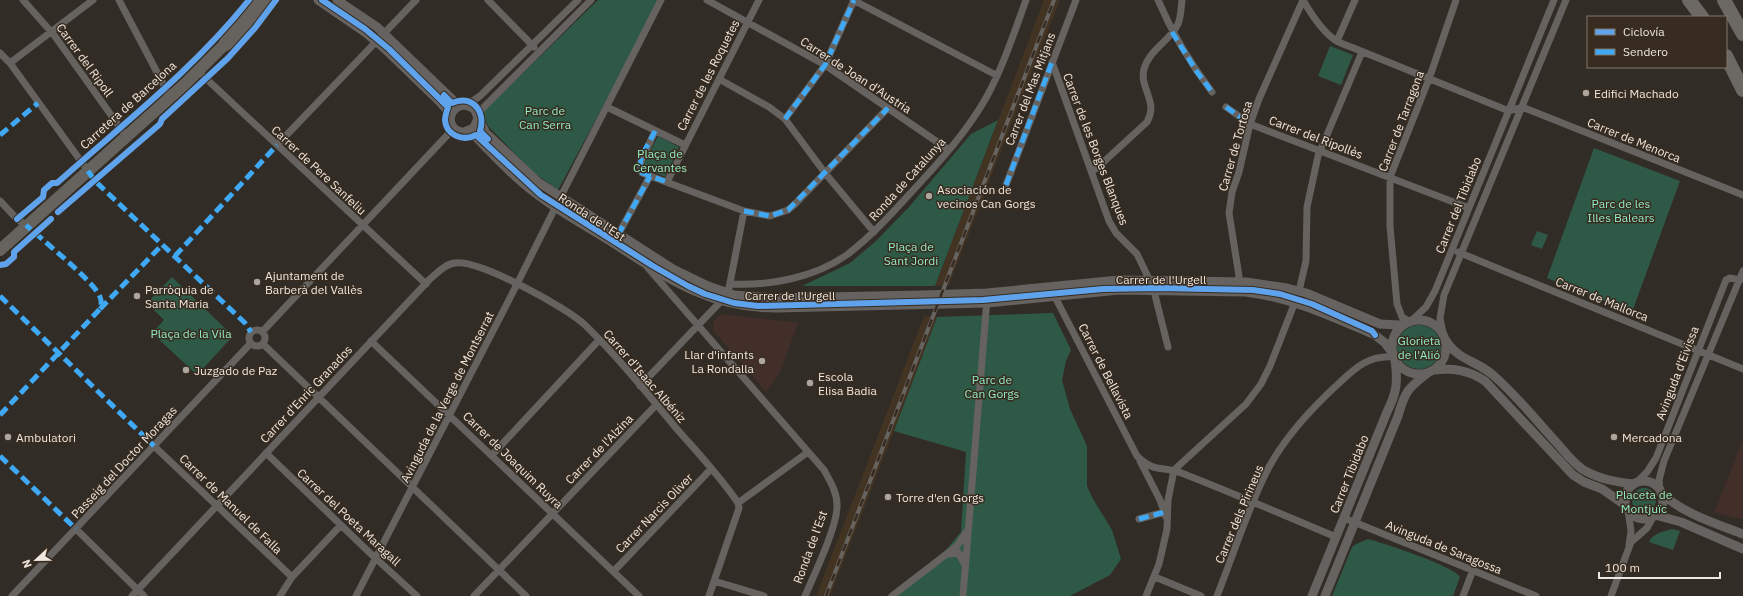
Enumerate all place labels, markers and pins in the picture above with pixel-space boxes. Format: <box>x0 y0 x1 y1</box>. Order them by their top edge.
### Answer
place label: Edifici Machado <box>1594 86 1679 101</box>
marker: Edifici Machado <box>1581 88 1591 98</box>
place label: Asociación de vecinos Can Gorgs <box>937 182 1036 211</box>
marker: Asociación de vecinos Can Gorgs <box>924 191 934 201</box>
place label: Ajuntament de Barberà del Vallès <box>265 268 363 297</box>
marker: Ajuntament de Barberà del Vallès <box>252 277 262 287</box>
place label: Parròquia de Santa Maria <box>145 282 214 311</box>
marker: Parròquia de Santa Maria <box>132 291 142 301</box>
place label: Llar d'infants La Rondalla <box>684 347 755 376</box>
marker: Llar d'infants La Rondalla <box>757 356 767 366</box>
place label: Juzgado de Paz <box>194 363 278 378</box>
marker: Juzgado de Paz <box>181 365 191 375</box>
place label: Escola Elisa Badia <box>818 369 878 398</box>
marker: Escola Elisa Badia <box>805 378 815 388</box>
place label: Ambulatori <box>16 430 76 445</box>
place label: Mercadona <box>1622 430 1683 445</box>
marker: Ambulatori <box>3 432 13 442</box>
marker: Mercadona <box>1609 432 1619 442</box>
place label: Torre d'en Gorgs <box>896 490 984 505</box>
marker: Torre d'en Gorgs <box>883 492 893 502</box>

